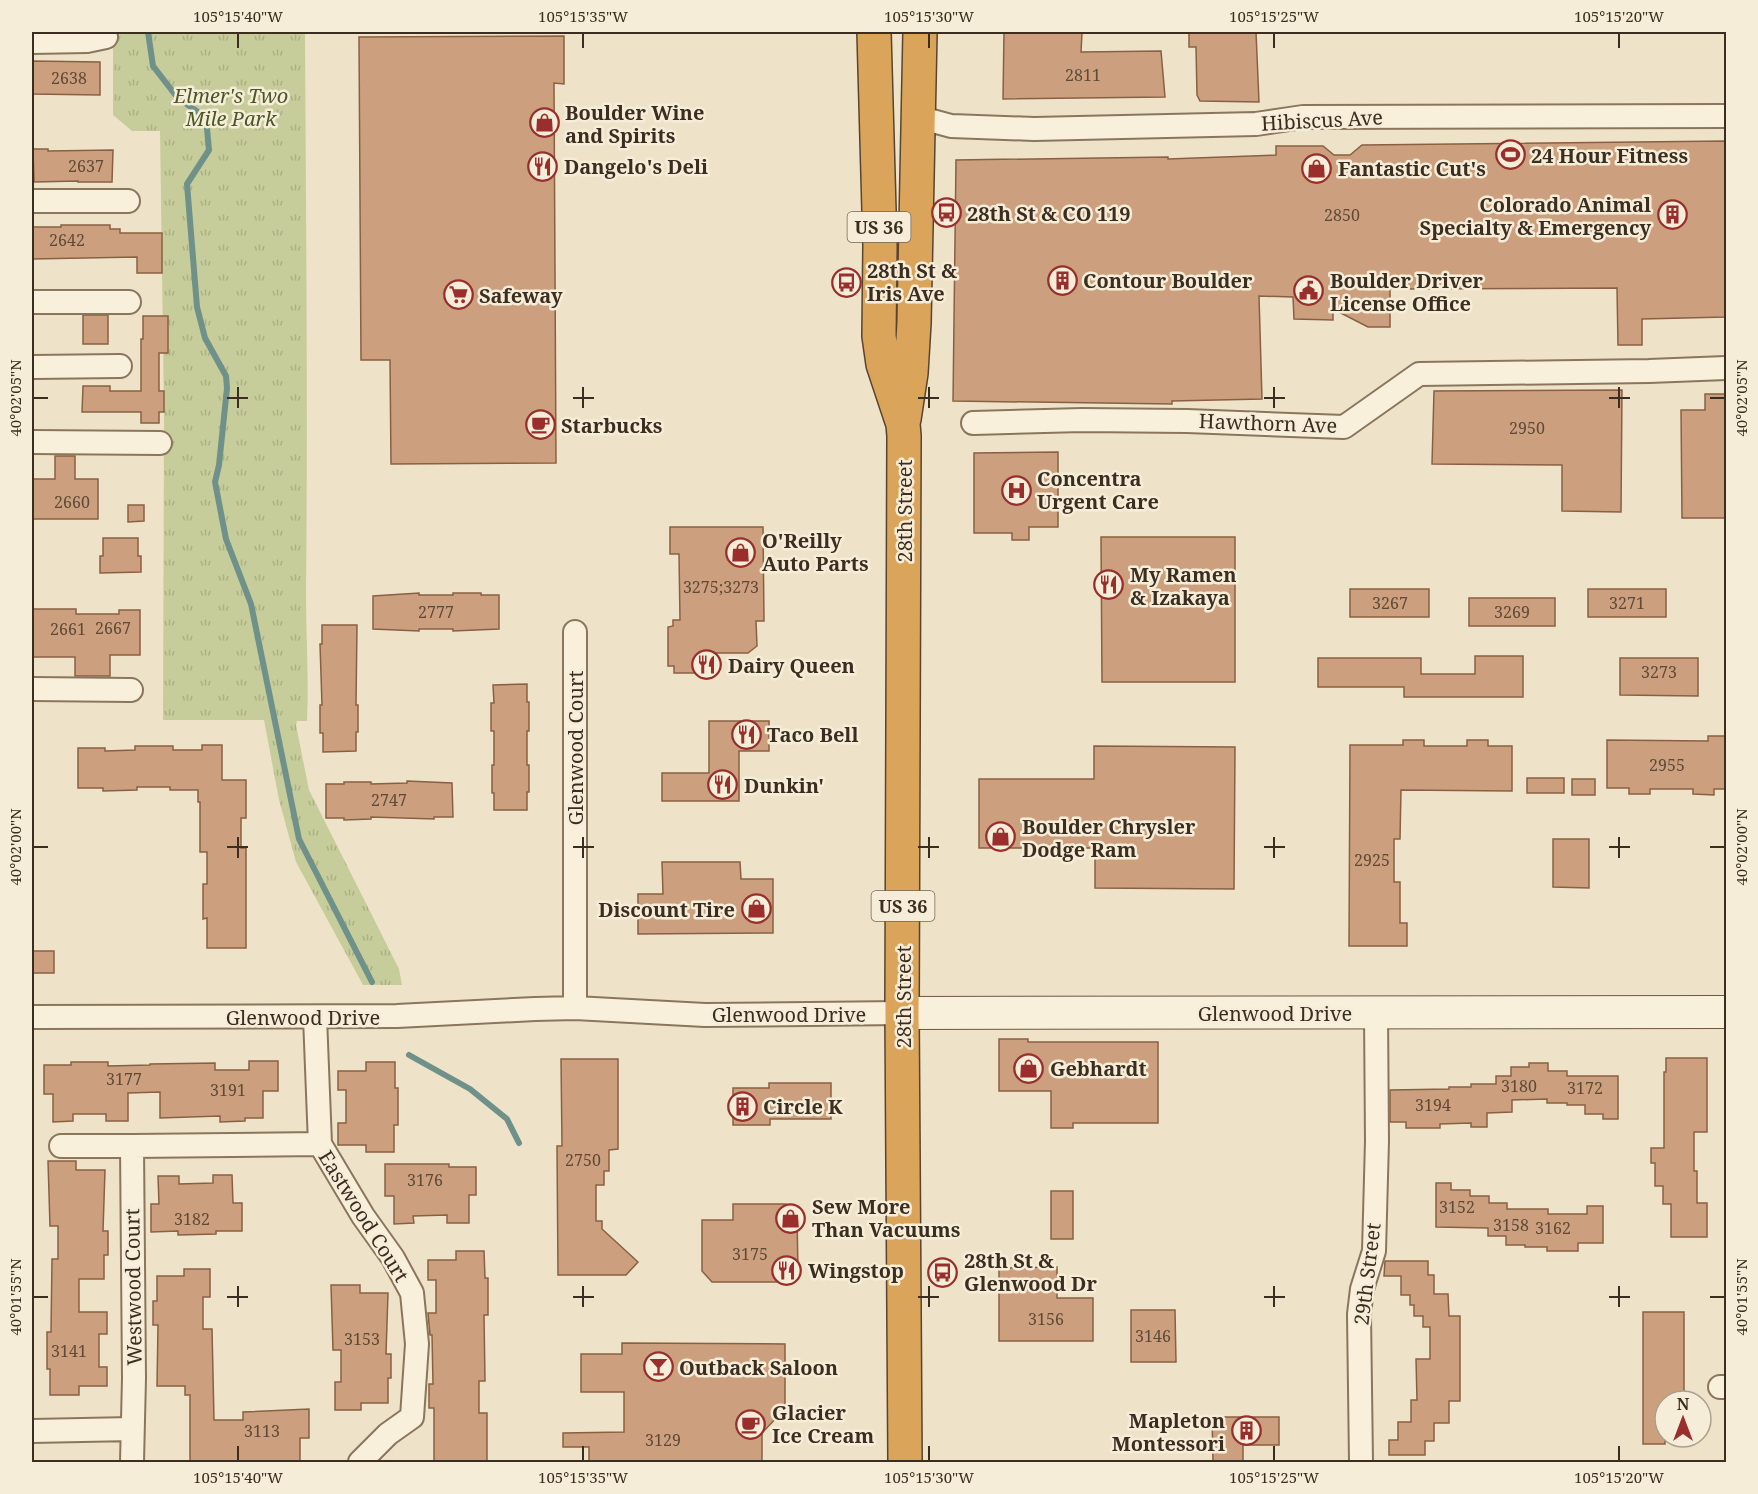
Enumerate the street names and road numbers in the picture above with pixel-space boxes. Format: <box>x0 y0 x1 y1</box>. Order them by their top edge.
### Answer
street label: Hibiscus Ave <box>1260 103 1384 137</box>
road number: US 36 <box>848 212 910 242</box>
street label: Hawthorn Ave <box>1198 407 1338 439</box>
street label: 28th Street <box>891 459 918 563</box>
street label: Glenwood Court <box>562 671 589 825</box>
road number: US 36 <box>872 891 934 921</box>
street label: 28th Street <box>890 945 917 1049</box>
street label: Glenwood Drive <box>1198 1000 1352 1027</box>
street label: Glenwood Drive <box>712 1001 866 1028</box>
street label: Glenwood Drive <box>226 1004 380 1031</box>
street label: Eastwood Court <box>313 1145 415 1287</box>
street label: Westwood Court <box>118 1208 148 1366</box>
street label: 29th Street <box>1347 1221 1387 1327</box>

